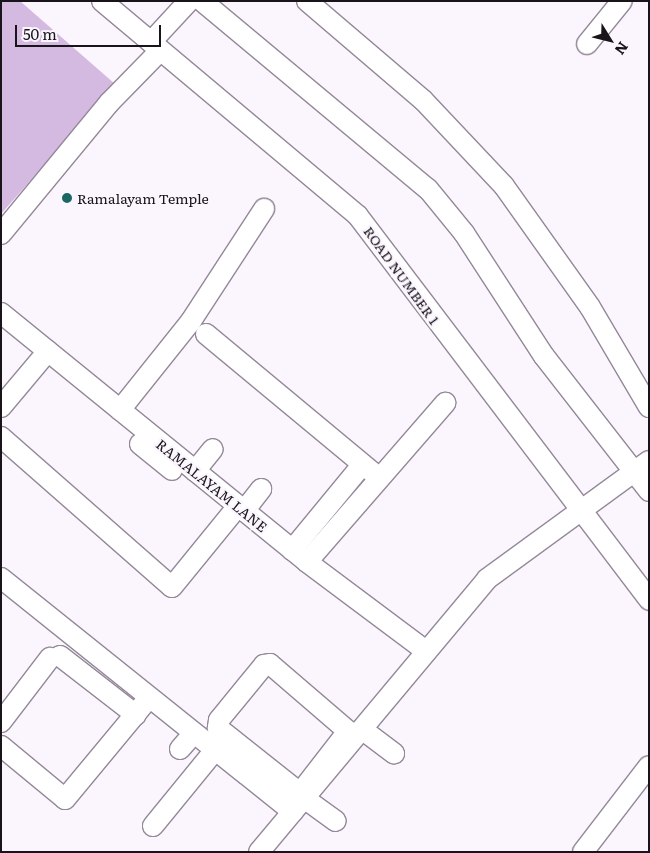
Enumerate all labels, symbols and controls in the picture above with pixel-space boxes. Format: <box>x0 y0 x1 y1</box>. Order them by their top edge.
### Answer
scale bar <box>18 15 164 47</box>
north arrow <box>585 15 635 65</box>
text: 50 m <box>23 22 57 45</box>
text: N <box>611 38 634 59</box>
place label: Ramalayam Temple <box>77 190 209 206</box>
marker: Ramalayam Temple <box>61 192 73 204</box>
street label: ROAD NUMBER 1 <box>361 223 443 327</box>
street label: RAMALAYAM LANE <box>153 435 271 535</box>

